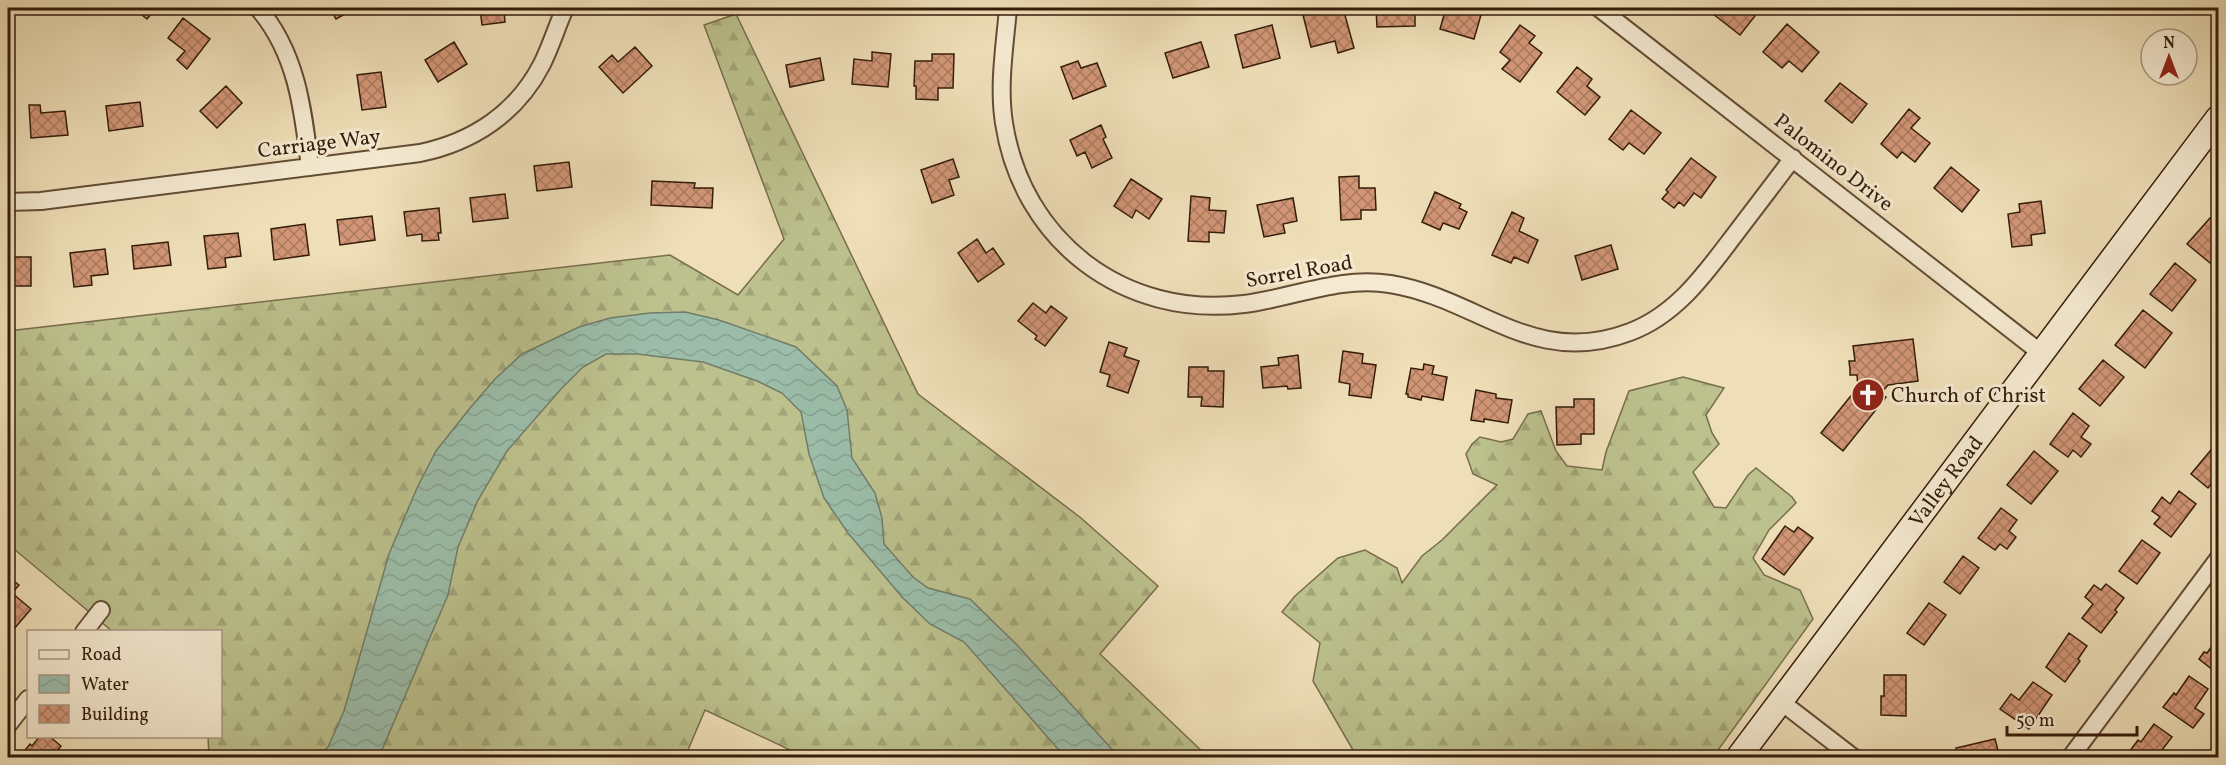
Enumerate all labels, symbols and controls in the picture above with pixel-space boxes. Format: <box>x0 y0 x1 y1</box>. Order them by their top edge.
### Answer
north arrow <box>2139 27 2199 87</box>
text: N <box>2163 33 2175 55</box>
street label: Palomino Drive <box>1767 107 1899 219</box>
street label: Carriage Way <box>256 122 383 166</box>
street label: Sorrel Road <box>1243 249 1355 296</box>
church icon: Church of Christ <box>1850 377 1886 413</box>
place label: Church of Christ <box>1891 382 2046 411</box>
street label: Valley Road <box>1903 430 1991 534</box>
legend <box>27 630 222 738</box>
text: Road <box>81 643 122 668</box>
text: Water <box>81 673 129 698</box>
scale bar <box>2007 699 2138 737</box>
text: Building <box>81 703 149 728</box>
text: 50 m <box>2016 709 2055 734</box>

